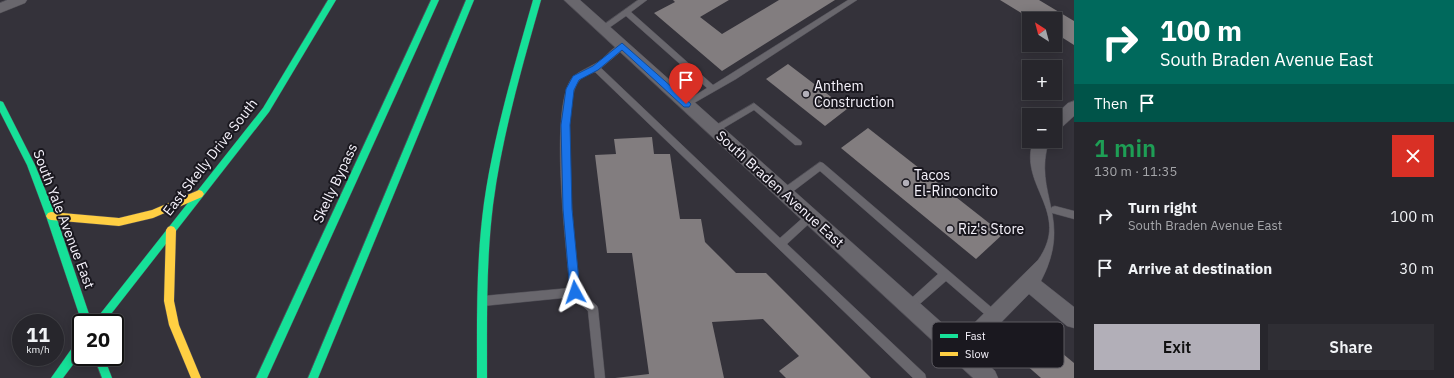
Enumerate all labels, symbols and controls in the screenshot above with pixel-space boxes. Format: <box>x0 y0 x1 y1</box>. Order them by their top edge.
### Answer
north arrow <box>1022 12 1062 52</box>
map controls <box>1022 12 1062 148</box>
text: 100 m <box>1160 12 1242 49</box>
icon: right <box>1094 16 1146 68</box>
text: South Braden Avenue East <box>1160 48 1374 71</box>
button: + <box>1022 60 1062 100</box>
pin <box>669 63 703 104</box>
icon: arrive <box>675 69 697 91</box>
place label: Anthem Construction <box>814 77 894 111</box>
marker: Anthem Construction <box>801 89 811 99</box>
icon: arrive <box>1136 92 1158 114</box>
text: Then <box>1094 94 1128 113</box>
street label: East Skelly Drive South <box>159 95 261 219</box>
button: − <box>1022 108 1062 148</box>
street label: South Braden Avenue East <box>712 127 848 251</box>
text: 1 min <box>1094 132 1156 164</box>
button: close <box>1392 135 1434 177</box>
street label: Skelly Bypass <box>309 140 361 226</box>
street label: South Yale Avenue East <box>29 147 99 291</box>
text: 130 m · 11:35 <box>1094 163 1177 180</box>
place label: Tacos El-Rinconcito <box>914 166 998 200</box>
marker: Tacos El-Rinconcito <box>901 178 911 188</box>
text: Turn right <box>1128 198 1197 217</box>
icon: right <box>1094 205 1116 227</box>
text: 100 m <box>1390 207 1434 226</box>
text: South Braden Avenue East <box>1128 217 1282 234</box>
place label: Riz's Store <box>958 220 1025 238</box>
marker: Riz's Store <box>945 224 955 234</box>
icon: arrive <box>1094 257 1116 279</box>
text: Arrive at destination <box>1128 259 1272 278</box>
text: 30 m <box>1399 259 1434 278</box>
position arrow <box>554 271 596 313</box>
speed limit sign: 20 <box>72 314 124 366</box>
text: 11 <box>26 321 50 348</box>
legend <box>932 322 1064 368</box>
button: Exit <box>1094 324 1260 370</box>
button: Share <box>1268 324 1434 370</box>
text: Fast <box>965 329 986 343</box>
text: km/h <box>26 343 50 356</box>
text: Slow <box>965 347 989 361</box>

